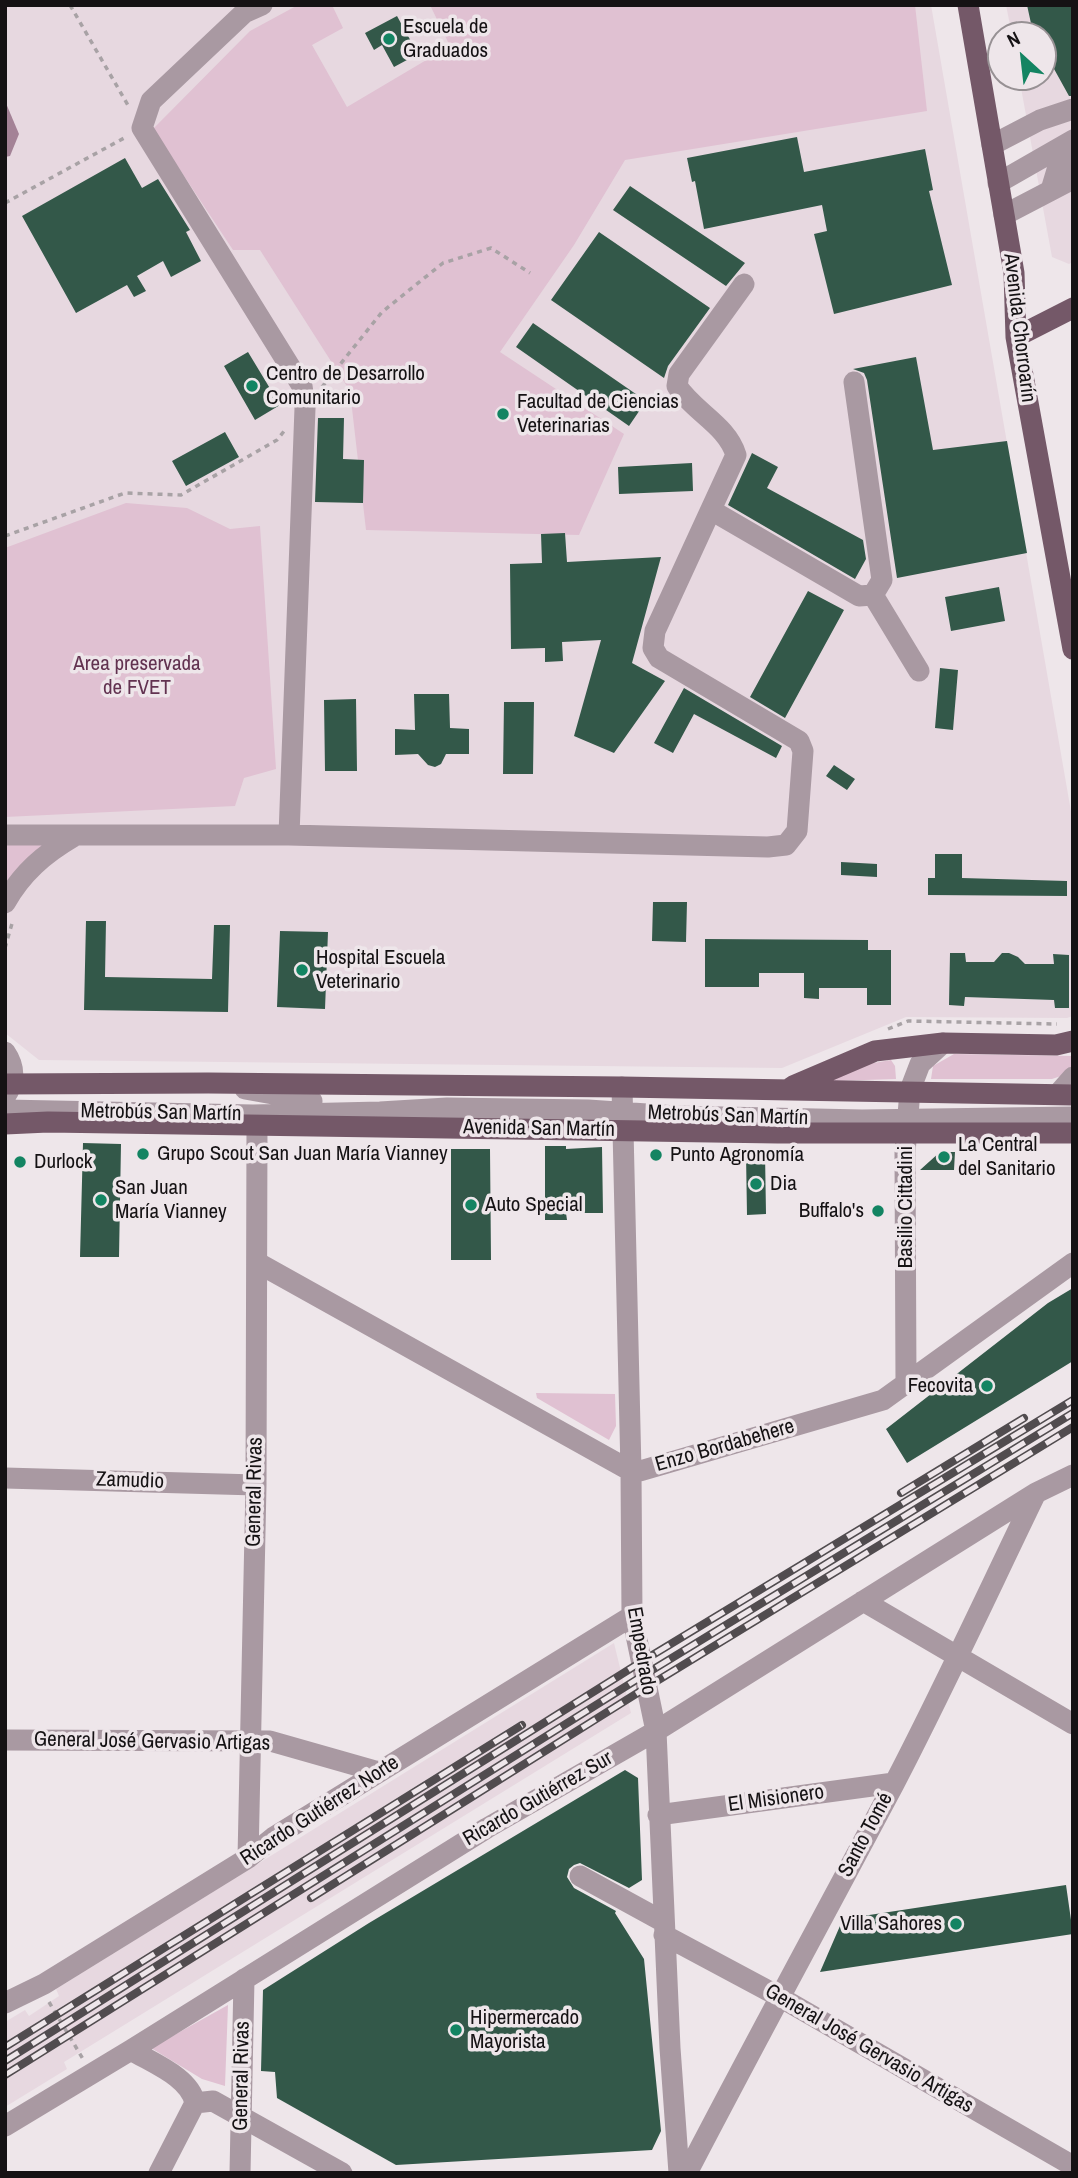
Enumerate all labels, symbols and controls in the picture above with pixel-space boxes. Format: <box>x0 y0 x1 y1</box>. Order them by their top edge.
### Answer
place label: Escuela de Graduados <box>403 14 488 64</box>
north arrow <box>987 21 1057 91</box>
text: N <box>1002 25 1024 53</box>
marker: Escuela de Graduados <box>381 31 397 47</box>
street label: Avenida Chorroarín <box>997 252 1041 404</box>
place label: Centro de Desarrollo Comunitario <box>266 361 425 411</box>
marker: Centro de Desarrollo Comunitario <box>244 378 260 394</box>
place label: Facultad de Ciencias Veterinarias <box>517 389 679 439</box>
marker: Facultad de Ciencias Veterinarias <box>495 406 511 422</box>
park label: Area preservada de FVET <box>73 651 201 701</box>
place label: Hospital Escuela Veterinario <box>316 945 445 995</box>
marker: Hospital Escuela Veterinario <box>294 962 310 978</box>
street label: Metrobús San Martín <box>80 1099 242 1127</box>
street label: Metrobús San Martín <box>647 1101 809 1131</box>
street label: Avenida San Martín <box>463 1115 615 1143</box>
place label: La Central del Sanitario <box>958 1132 1056 1182</box>
place label: Grupo Scout San Juan María Vianney <box>157 1141 448 1167</box>
place label: Punto Agronomía <box>670 1142 804 1168</box>
marker: Grupo Scout San Juan María Vianney <box>135 1146 151 1162</box>
street label: Basilio Cittadini <box>893 1146 919 1268</box>
marker: Punto Agronomía <box>648 1147 664 1163</box>
place label: Durlock <box>34 1149 92 1175</box>
marker: La Central del Sanitario <box>936 1149 952 1165</box>
marker: Durlock <box>12 1154 28 1170</box>
place label: Dia <box>770 1171 797 1197</box>
place label: San Juan María Vianney <box>115 1175 227 1225</box>
marker: Dia <box>748 1176 764 1192</box>
marker: San Juan María Vianney <box>93 1192 109 1208</box>
place label: Auto Special <box>485 1192 583 1218</box>
marker: Auto Special <box>463 1197 479 1213</box>
place label: Buffalo's <box>799 1198 864 1224</box>
marker: Buffalo's <box>870 1203 886 1219</box>
place label: Fecovita <box>908 1373 973 1399</box>
marker: Fecovita <box>979 1378 995 1394</box>
street label: Enzo Bordabehere <box>653 1414 797 1478</box>
street label: General Rivas <box>241 1437 269 1547</box>
street label: Zamudio <box>96 1467 164 1495</box>
street label: Empedrado <box>621 1605 661 1697</box>
street label: General José Gervasio Artigas <box>34 1727 270 1757</box>
street label: Ricardo Gutiérrez Sur <box>459 1746 617 1852</box>
street label: Ricardo Gutiérrez Norte <box>236 1750 404 1872</box>
street label: El Misionero <box>726 1780 826 1818</box>
street label: Santo Tomé <box>833 1789 899 1881</box>
place label: Villa Sahores <box>840 1911 942 1937</box>
marker: Villa Sahores <box>948 1916 964 1932</box>
street label: General José Gervasio Artigas <box>760 1979 978 2119</box>
place label: Hipermercado Mayorista <box>470 2005 579 2055</box>
street label: General Rivas <box>228 2021 256 2131</box>
marker: Hipermercado Mayorista <box>448 2022 464 2038</box>

